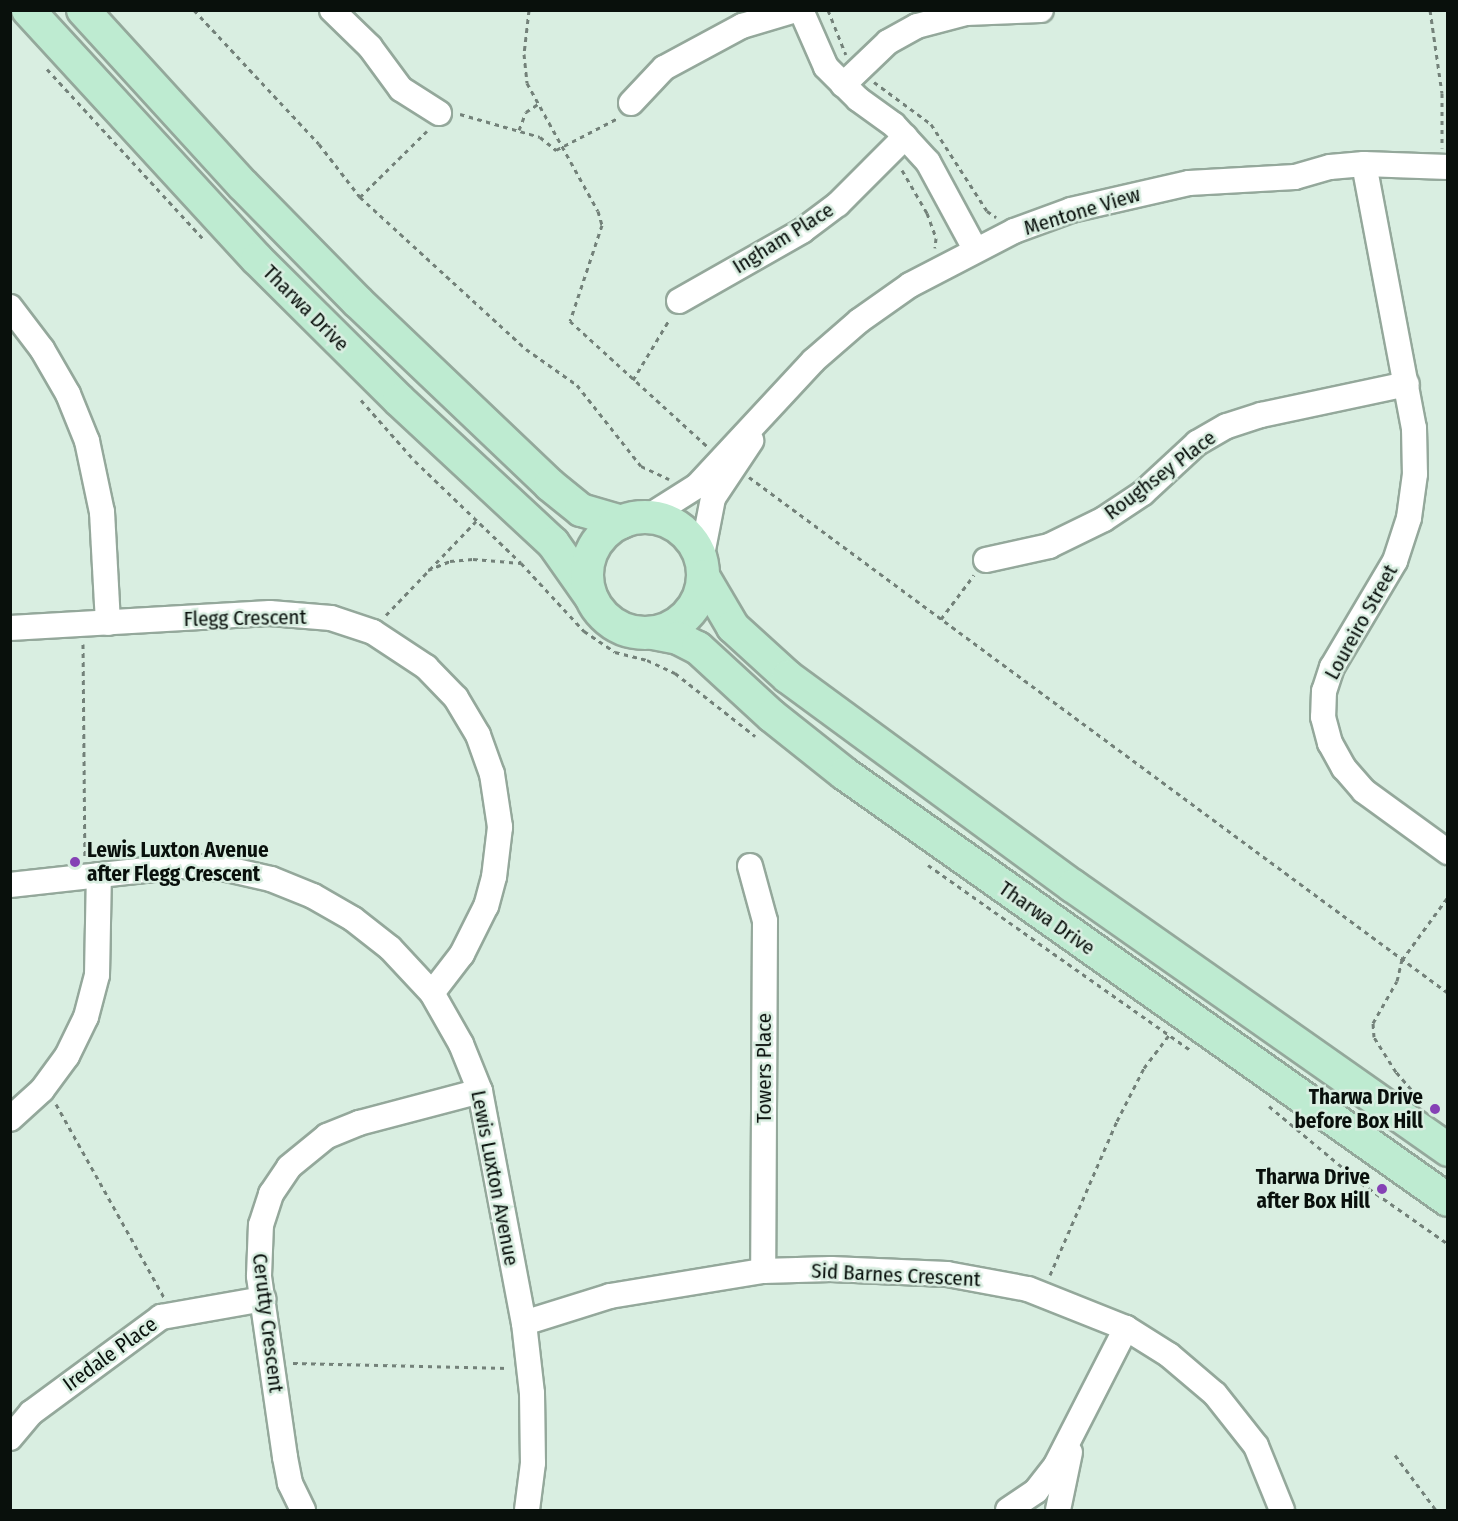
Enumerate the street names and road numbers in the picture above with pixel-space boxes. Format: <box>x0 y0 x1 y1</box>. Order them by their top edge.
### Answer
street label: Mentone View <box>1021 181 1143 241</box>
street label: Ingham Place <box>728 197 838 279</box>
street label: Tharwa Drive <box>258 260 354 356</box>
street label: Roughsey Place <box>1099 425 1221 525</box>
street label: Loureiro Street <box>1319 560 1403 684</box>
street label: Flegg Crescent <box>183 604 307 632</box>
street label: Tharwa Drive <box>994 876 1100 960</box>
street label: Towers Place <box>751 1013 777 1123</box>
street label: Lewis Luxton Avenue <box>466 1088 524 1268</box>
street label: Cerutty Crescent <box>247 1252 289 1394</box>
street label: Sid Barnes Crescent <box>811 1258 981 1292</box>
street label: Iredale Place <box>58 1311 162 1397</box>

